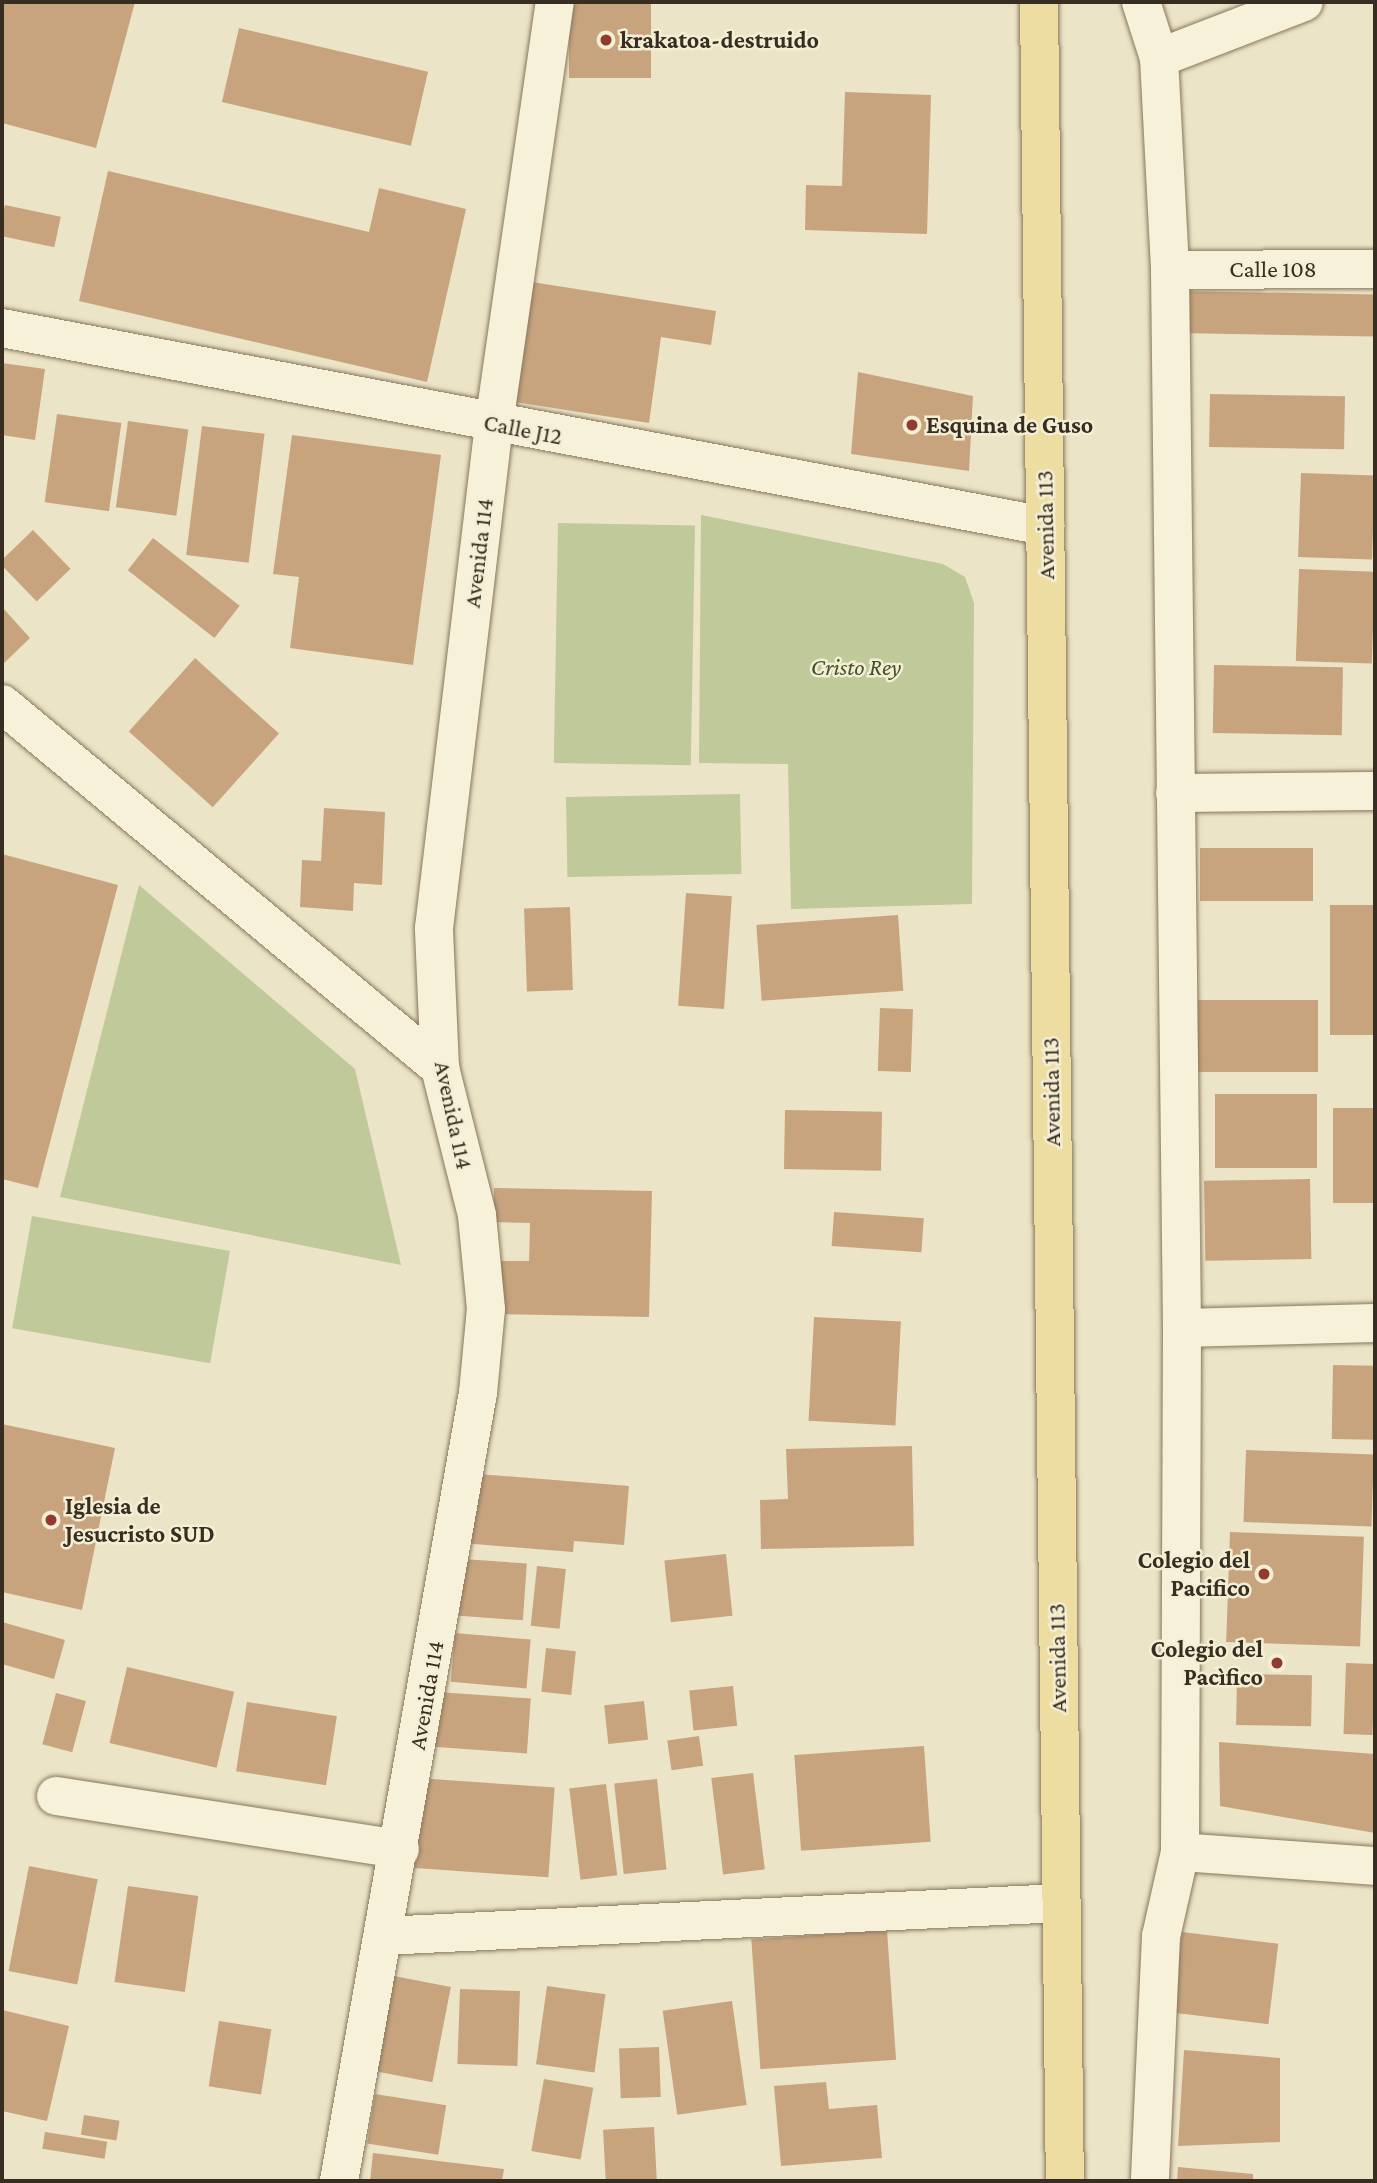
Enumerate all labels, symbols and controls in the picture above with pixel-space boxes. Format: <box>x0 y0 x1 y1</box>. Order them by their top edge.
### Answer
place label: krakatoa-destruido <box>620 26 819 54</box>
marker: krakatoa-destruido <box>598 32 614 48</box>
street label: Calle 108 <box>1229 255 1317 283</box>
street label: Calle J12 <box>481 407 565 451</box>
place label: Esquina de Guso <box>926 411 1093 439</box>
marker: Esquina de Guso <box>904 417 920 433</box>
street label: Avenida 113 <box>1030 470 1060 580</box>
street label: Avenida 114 <box>457 497 499 609</box>
park label: Cristo Rey <box>811 653 901 681</box>
street label: Avenida 113 <box>1036 1037 1066 1147</box>
street label: Avenida 114 <box>428 1058 480 1172</box>
place label: Iglesia de Jesucristo SUD <box>65 1492 215 1548</box>
marker: Iglesia de Jesucristo SUD <box>43 1512 59 1528</box>
place label: Colegio del Pacifico <box>1137 1546 1250 1602</box>
marker: Colegio del Pacifico <box>1256 1566 1272 1582</box>
street label: Avenida 113 <box>1042 1603 1072 1713</box>
place label: Colegio del Pacìfico <box>1150 1635 1263 1691</box>
street label: Avenida 114 <box>402 1638 450 1752</box>
marker: Colegio del Pacìfico <box>1269 1655 1285 1671</box>

